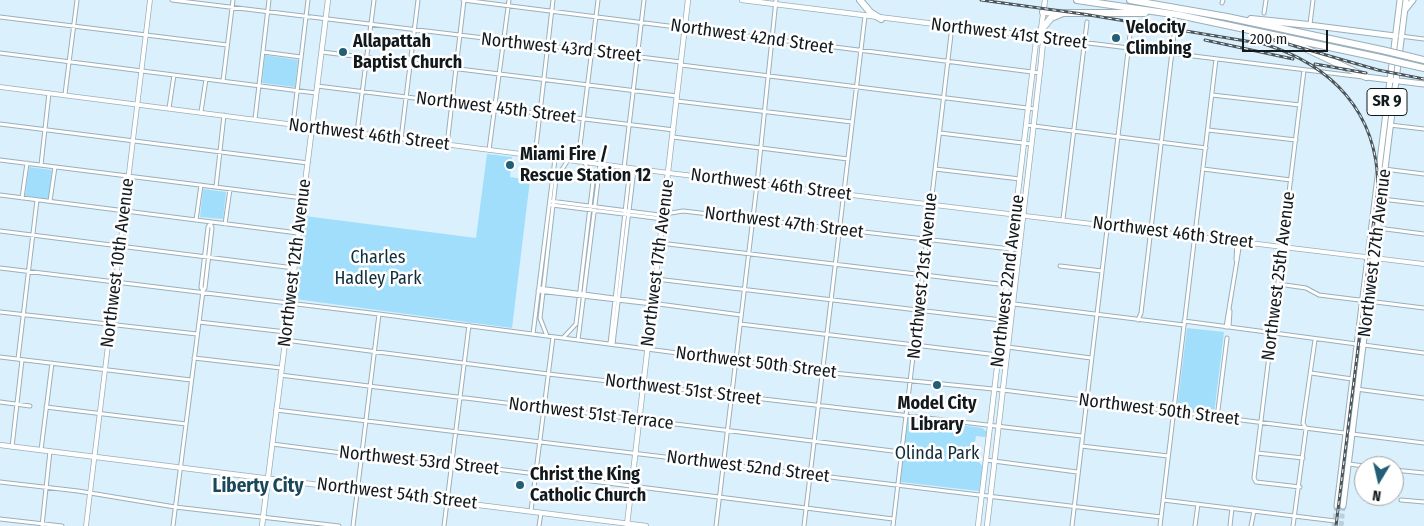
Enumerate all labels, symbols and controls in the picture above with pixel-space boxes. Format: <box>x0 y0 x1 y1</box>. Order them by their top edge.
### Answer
street label: Northwest 41st Street <box>930 14 1088 54</box>
street label: Northwest 42nd Street <box>669 15 835 59</box>
place label: Velocity Climbing <box>1126 17 1191 59</box>
scale bar <box>1244 20 1330 52</box>
street label: Northwest 43rd Street <box>480 29 642 67</box>
text: 200 m <box>1250 30 1287 48</box>
place label: Allapattah Baptist Church <box>353 31 462 74</box>
marker: Velocity Climbing <box>1110 32 1122 44</box>
marker: Allapattah Baptist Church <box>337 46 349 58</box>
street label: Northwest 45th Street <box>415 87 577 129</box>
road number: SR 9 <box>1367 88 1407 115</box>
street label: Northwest 46th Street <box>287 114 451 156</box>
place label: Miami Fire / Rescue Station 12 <box>520 144 651 186</box>
marker: Miami Fire / Rescue Station 12 <box>504 159 516 171</box>
street label: Northwest 46th Street <box>689 164 853 206</box>
street label: Northwest 27th Avenue <box>1354 168 1396 338</box>
street label: Northwest 10th Avenue <box>97 177 139 349</box>
street label: Northwest 12th Avenue <box>274 178 316 348</box>
street label: Northwest 17th Avenue <box>637 178 679 348</box>
street label: Northwest 25th Avenue <box>1258 190 1300 362</box>
street label: Northwest 21st Avenue <box>904 192 942 360</box>
street label: Northwest 22nd Avenue <box>987 193 1029 369</box>
street label: Northwest 47th Street <box>703 203 865 243</box>
street label: Northwest 46th Street <box>1091 212 1255 254</box>
park label: Charles Hadley Park <box>334 247 422 290</box>
street label: Northwest 50th Street <box>674 342 838 384</box>
street label: Northwest 51st Street <box>604 370 762 410</box>
marker: Model City Library <box>931 379 943 391</box>
street label: Northwest 50th Street <box>1077 389 1241 431</box>
street label: Northwest 51st Terrace <box>507 393 675 435</box>
place label: Model City Library <box>897 393 977 436</box>
street label: Northwest 53rd Street <box>338 442 500 480</box>
park label: Olinda Park <box>895 443 979 465</box>
street label: Northwest 52nd Street <box>665 446 831 488</box>
north arrow <box>1354 456 1404 506</box>
place label: Christ the King Catholic Church <box>530 464 646 506</box>
street label: Northwest 54th Street <box>316 473 478 515</box>
district label: Liberty City <box>213 476 303 498</box>
marker: Christ the King Catholic Church <box>514 479 526 491</box>
text: N <box>1371 486 1382 504</box>

